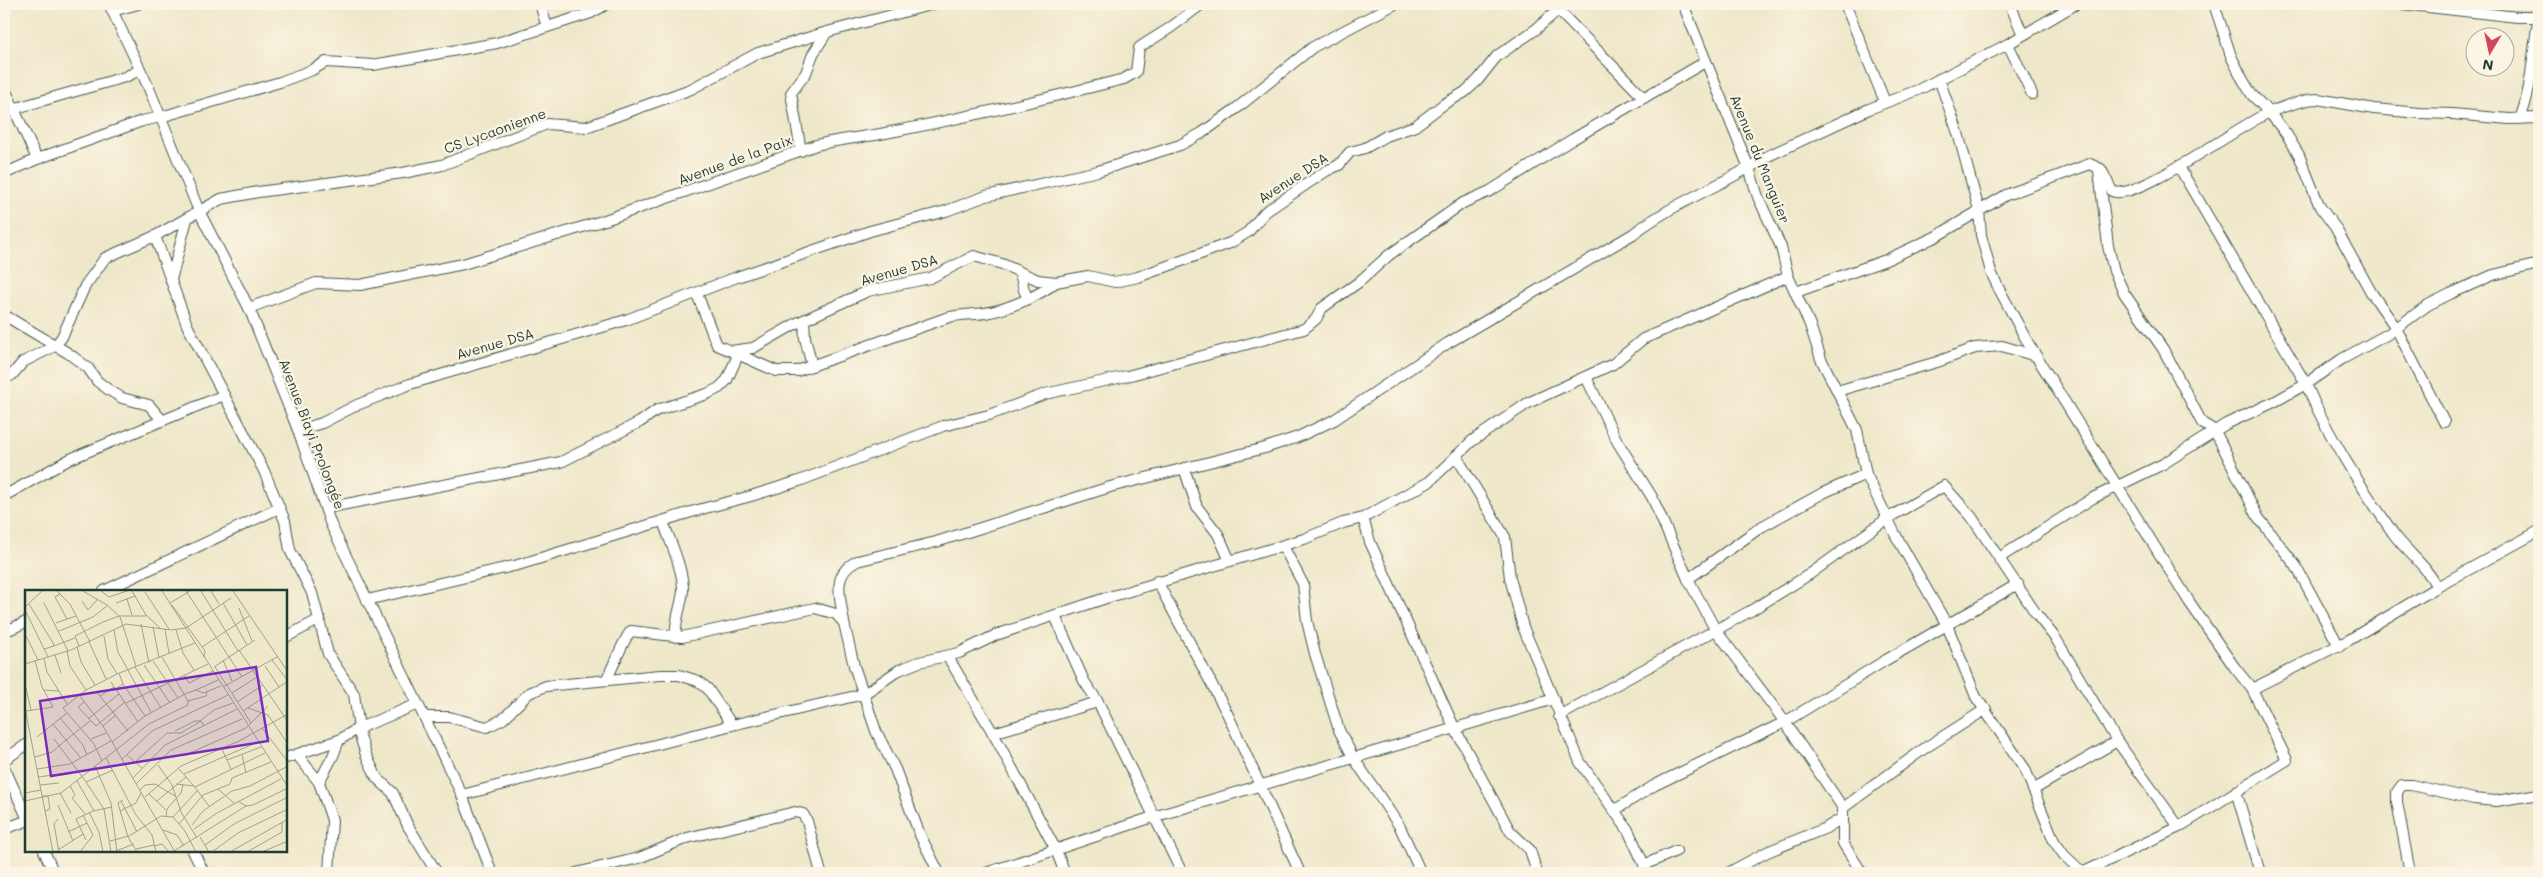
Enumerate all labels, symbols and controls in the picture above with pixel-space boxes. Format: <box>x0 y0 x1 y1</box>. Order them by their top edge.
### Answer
north arrow <box>2466 28 2516 78</box>
text: N <box>2481 55 2495 76</box>
street label: Avenue du Manguier <box>1726 92 1795 226</box>
street label: CS Lycaonienne <box>441 103 548 158</box>
street label: Avenue de la Paix <box>675 130 795 189</box>
street label: Avenue DSA <box>1254 148 1331 207</box>
street label: Avenue DSA <box>858 249 940 290</box>
street label: Avenue DSA <box>454 323 536 364</box>
street label: Avenue Biayi Prolongée <box>275 356 350 512</box>
inset map <box>25 590 288 852</box>

